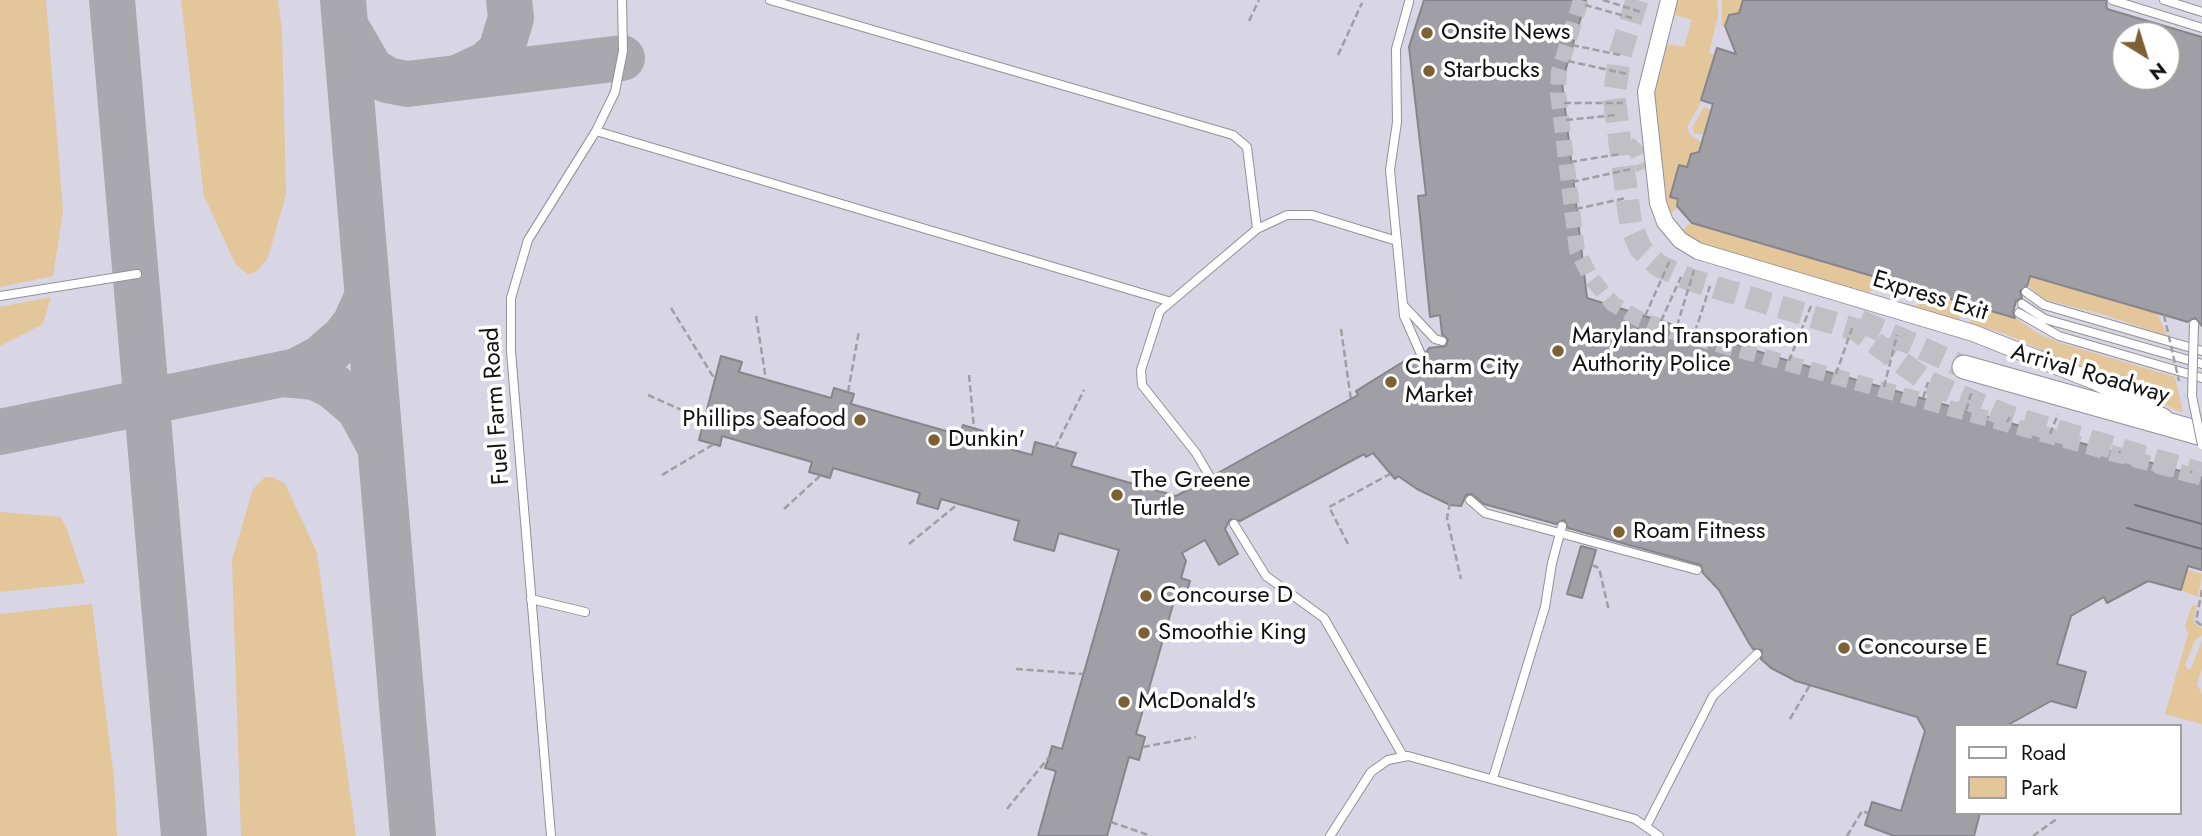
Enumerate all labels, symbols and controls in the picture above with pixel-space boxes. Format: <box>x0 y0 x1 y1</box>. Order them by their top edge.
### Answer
place label: Onsite News <box>1441 19 1570 47</box>
north arrow <box>2111 21 2181 91</box>
marker: Onsite News <box>1419 25 1435 41</box>
text: N <box>2144 56 2172 87</box>
place label: Starbucks <box>1443 57 1540 85</box>
marker: Starbucks <box>1421 63 1437 79</box>
street label: Express Exit <box>1869 266 1991 328</box>
place label: Maryland Transporation Authority Police <box>1572 323 1809 379</box>
street label: Fuel Farm Road <box>477 326 517 486</box>
street label: Arrival Roadway <box>2007 339 2173 411</box>
marker: Maryland Transporation Authority Police <box>1550 343 1566 359</box>
place label: Charm City Market <box>1405 354 1519 410</box>
marker: Charm City Market <box>1383 374 1399 390</box>
place label: Phillips Seafood <box>682 406 846 434</box>
marker: Phillips Seafood <box>852 412 868 428</box>
place label: Dunkin' <box>948 426 1025 454</box>
marker: Dunkin' <box>926 432 942 448</box>
place label: The Greene Turtle <box>1131 467 1250 523</box>
marker: The Greene Turtle <box>1109 487 1125 503</box>
place label: Roam Fitness <box>1633 518 1765 546</box>
marker: Roam Fitness <box>1611 524 1627 540</box>
place label: Concourse D <box>1160 582 1293 610</box>
marker: Concourse D <box>1138 588 1154 604</box>
place label: Smoothie King <box>1158 619 1306 647</box>
marker: Smoothie King <box>1136 625 1152 641</box>
place label: Concourse E <box>1858 634 1988 662</box>
marker: Concourse E <box>1836 640 1852 656</box>
place label: McDonald's <box>1138 688 1256 716</box>
marker: McDonald's <box>1116 694 1132 710</box>
legend <box>1954 724 2181 815</box>
text: Road <box>2021 738 2066 768</box>
text: Park <box>2021 773 2058 803</box>

